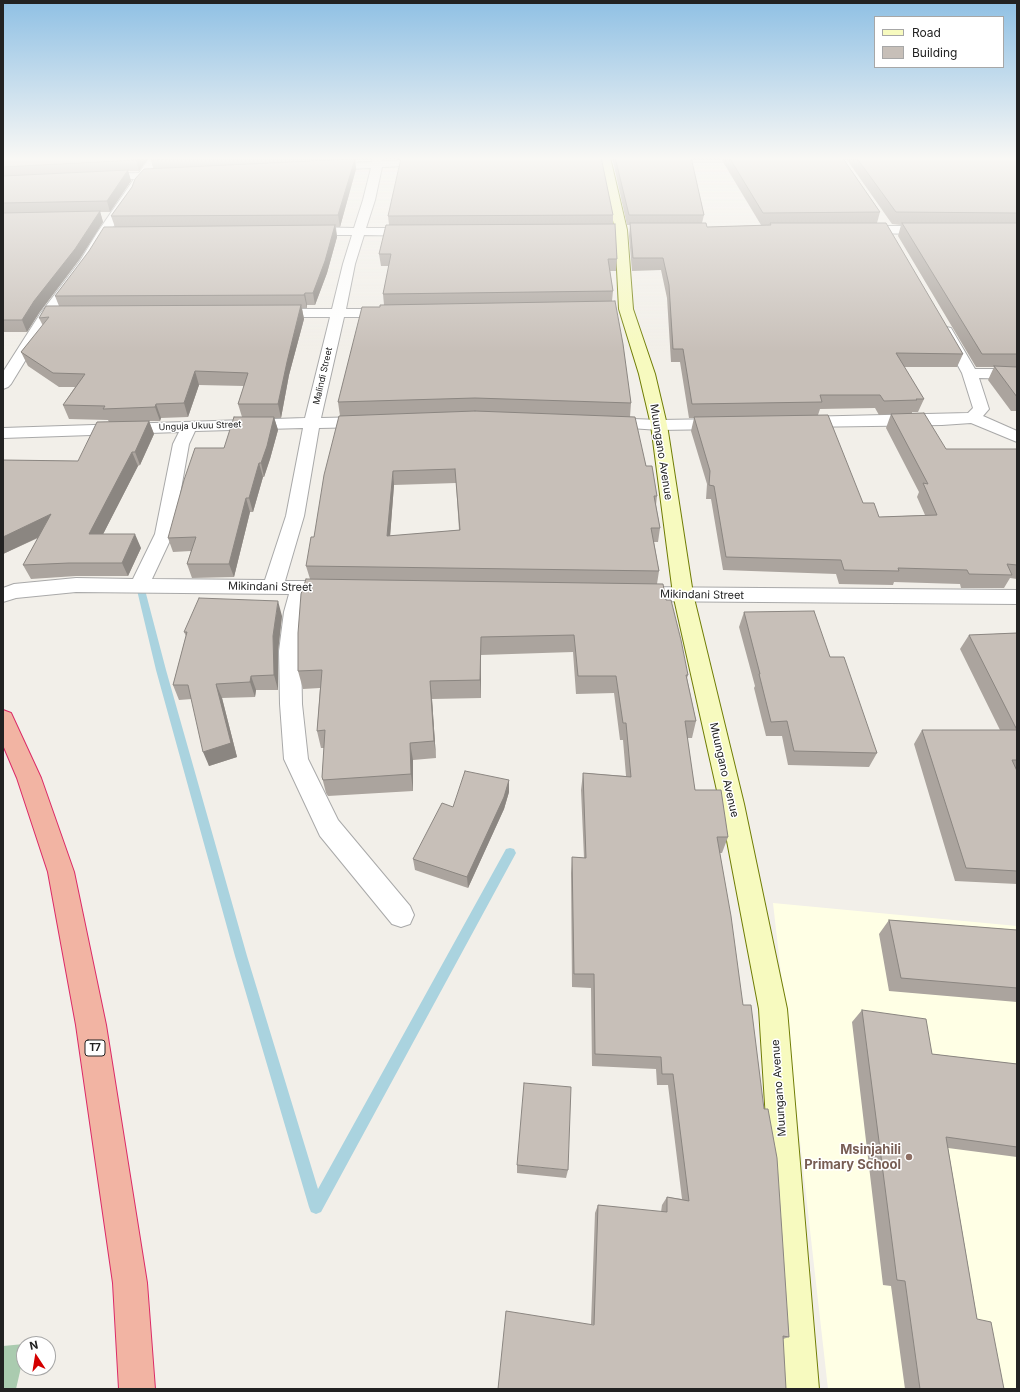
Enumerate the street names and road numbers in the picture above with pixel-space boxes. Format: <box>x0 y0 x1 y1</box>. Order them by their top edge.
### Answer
street label: Malindi Street <box>311 346 335 406</box>
street label: Muungano Avenue <box>647 403 675 501</box>
street label: Unguja Ukuu Street <box>158 419 242 433</box>
street label: Mikindani Street <box>228 580 312 594</box>
street label: Mikindani Street <box>660 588 744 602</box>
street label: Muungano Avenue <box>707 721 741 819</box>
street label: Muungano Avenue <box>769 1039 789 1137</box>
road number: T7 <box>85 1040 105 1056</box>

